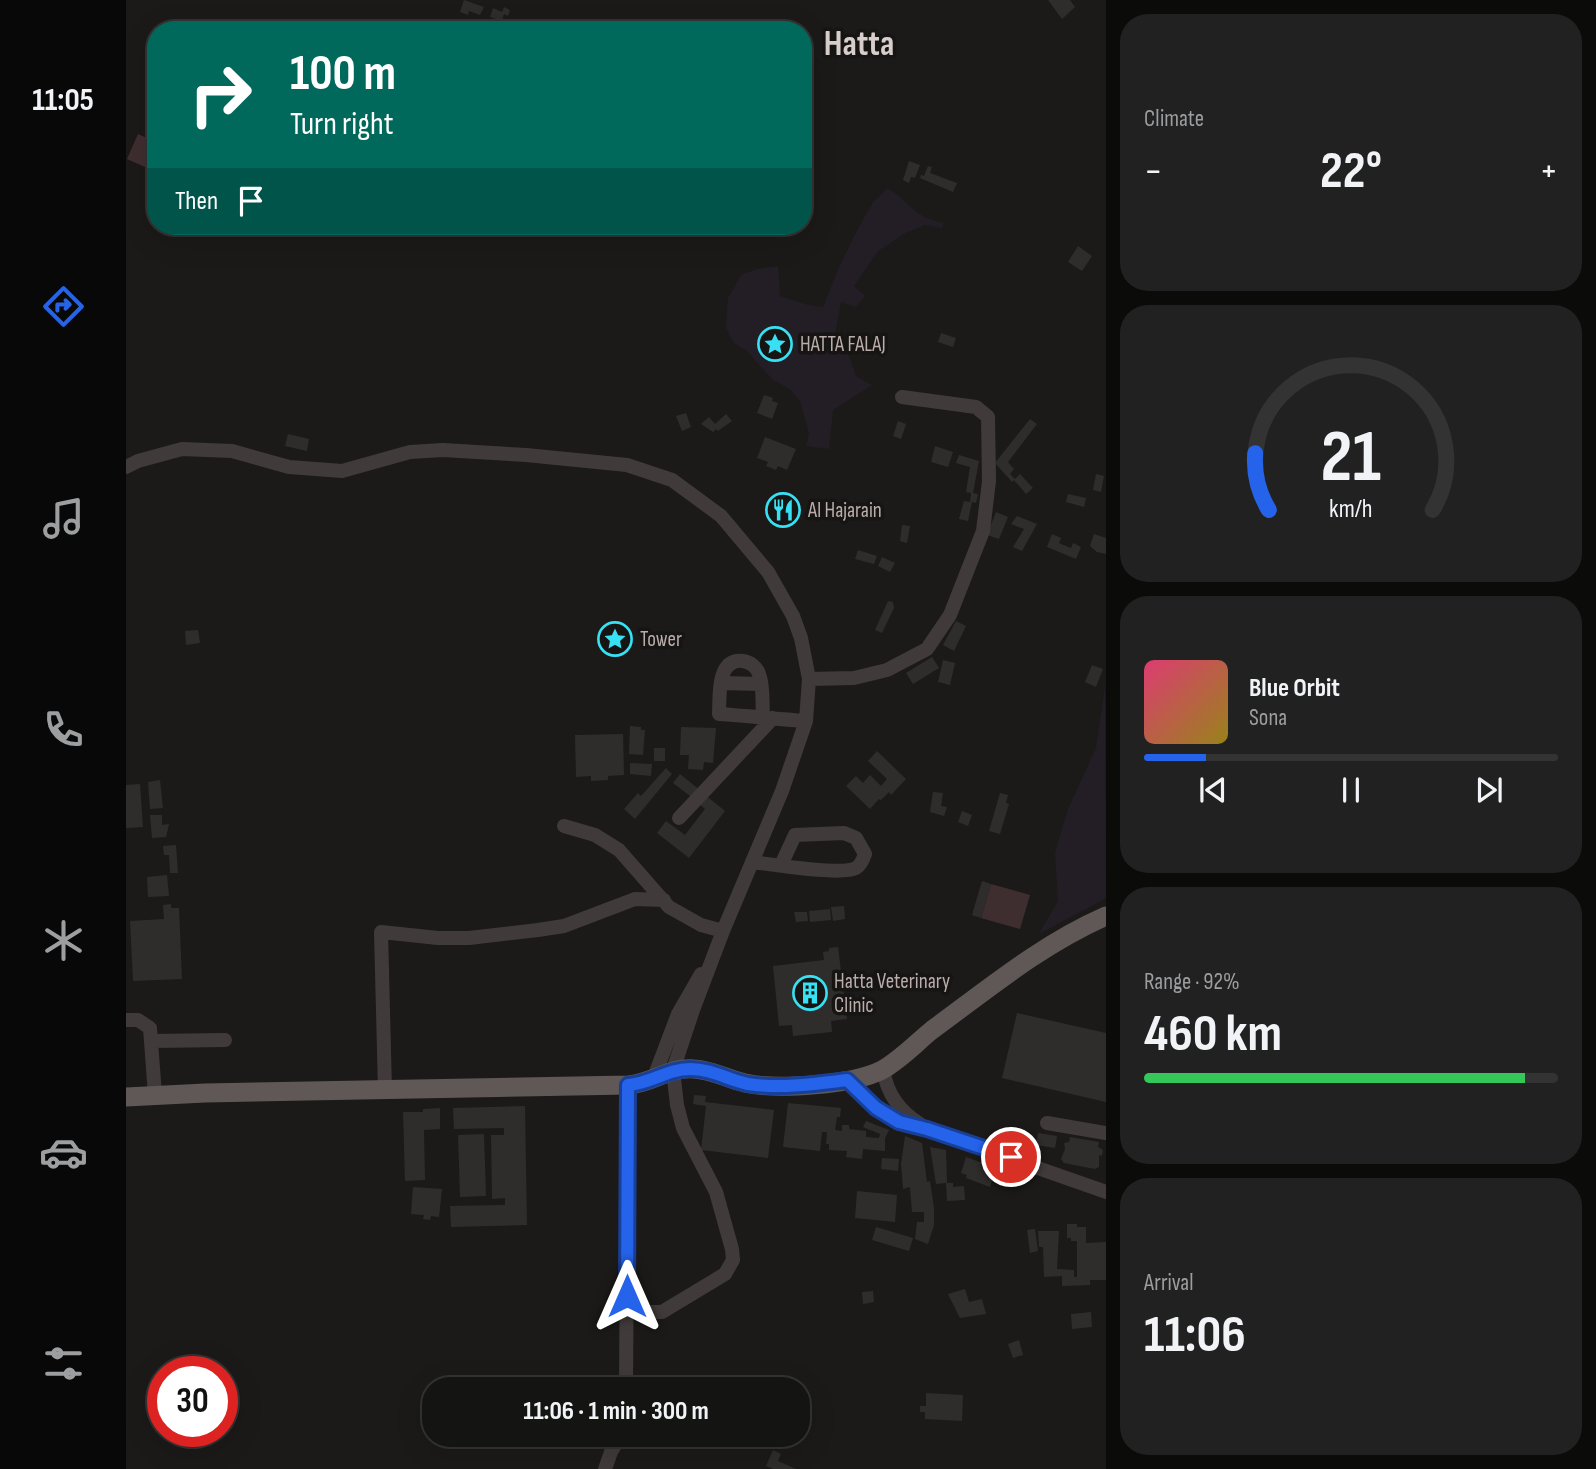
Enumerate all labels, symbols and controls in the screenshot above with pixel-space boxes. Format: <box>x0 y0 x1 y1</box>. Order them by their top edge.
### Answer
district label: Hatta <box>824 23 894 66</box>
text: 100 m <box>290 45 396 104</box>
icon: right <box>175 49 266 140</box>
text: 11:05 <box>32 81 94 120</box>
text: Turn right <box>290 105 394 144</box>
text: Climate <box>1144 105 1204 133</box>
text: 22° <box>1320 140 1382 203</box>
text: − <box>1144 149 1163 194</box>
text: + <box>1539 149 1558 194</box>
icon: arrive <box>232 182 270 220</box>
text: Then <box>175 186 218 217</box>
icon: directions <box>39 282 88 331</box>
place icon: HATTA FALAJ <box>756 325 794 363</box>
place label: HATTA FALAJ <box>800 332 886 357</box>
text: 21 <box>1321 414 1381 502</box>
restaurant icon: Al Hajarain <box>764 491 802 529</box>
text: km/h <box>1329 493 1373 524</box>
icon: music <box>39 494 88 543</box>
place label: Al Hajarain <box>807 498 882 523</box>
place icon: Tower <box>596 620 634 658</box>
place label: Tower <box>640 627 682 652</box>
text: Blue Orbit <box>1249 673 1340 704</box>
text: Sona <box>1249 704 1287 732</box>
icon: phone <box>39 705 88 754</box>
icon: previous <box>1194 771 1232 809</box>
icon: pause <box>1332 771 1370 809</box>
icon: next <box>1470 771 1508 809</box>
icon: climate <box>39 916 88 965</box>
text: Range · 92% <box>1144 968 1240 996</box>
place label: Hatta Veterinary Clinic <box>834 969 950 1018</box>
building icon: Hatta Veterinary Clinic <box>791 974 829 1012</box>
text: 460 km <box>1144 1003 1282 1066</box>
pin <box>981 1127 1041 1187</box>
icon: car <box>39 1128 88 1177</box>
icon: arrive <box>992 1138 1030 1176</box>
position arrow <box>590 1259 664 1333</box>
text: Arrival <box>1144 1269 1193 1297</box>
text: 11:06 <box>1144 1304 1246 1367</box>
icon: filters <box>39 1339 88 1388</box>
speed limit sign: 30 <box>147 1356 238 1447</box>
text: 11:06 · 1 min · 300 m <box>523 1396 709 1427</box>

